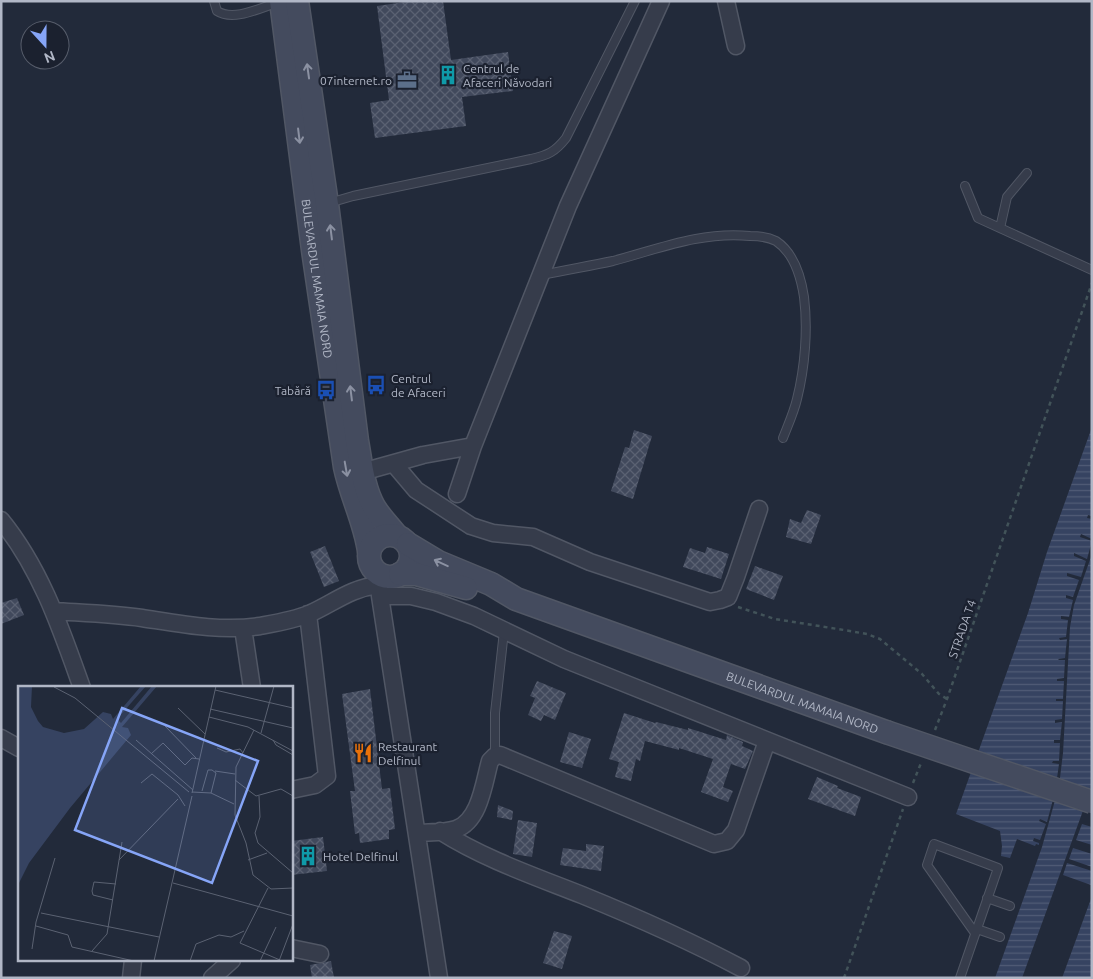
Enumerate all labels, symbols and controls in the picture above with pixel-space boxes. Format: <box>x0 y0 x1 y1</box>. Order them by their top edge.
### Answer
north arrow <box>20 20 70 70</box>
text: N <box>42 48 57 66</box>
place label: Centrul de Afaceri Năvodari <box>463 62 552 89</box>
one-way arrow <box>302 63 312 79</box>
building icon: Centrul de Afaceri Năvodari <box>437 64 459 86</box>
office icon: 07internet.ro <box>396 69 418 91</box>
place label: 07internet.ro <box>320 74 392 87</box>
one-way arrow <box>294 128 304 144</box>
street label: BULEVARDUL MAMAIA NORD <box>300 198 335 359</box>
one-way arrow <box>326 224 336 240</box>
place label: Centrul de Afaceri <box>391 372 446 399</box>
bus stop icon: Centrul de Afaceri <box>365 374 387 396</box>
bus stop icon: Tabără <box>315 379 337 401</box>
place label: Tabără <box>275 384 311 397</box>
one-way arrow <box>346 385 356 401</box>
one-way arrow <box>341 460 351 476</box>
one-way arrow <box>433 557 448 567</box>
street label: STRADA T4 <box>946 598 978 660</box>
street label: BULEVARDUL MAMAIA NORD <box>725 669 880 735</box>
inset map <box>18 686 292 962</box>
place label: Restaurant Delfinul <box>378 740 438 767</box>
restaurant icon: Restaurant Delfinul <box>352 742 374 764</box>
building icon: Hotel Delfinul <box>297 845 319 867</box>
place label: Hotel Delfinul <box>323 850 398 863</box>

